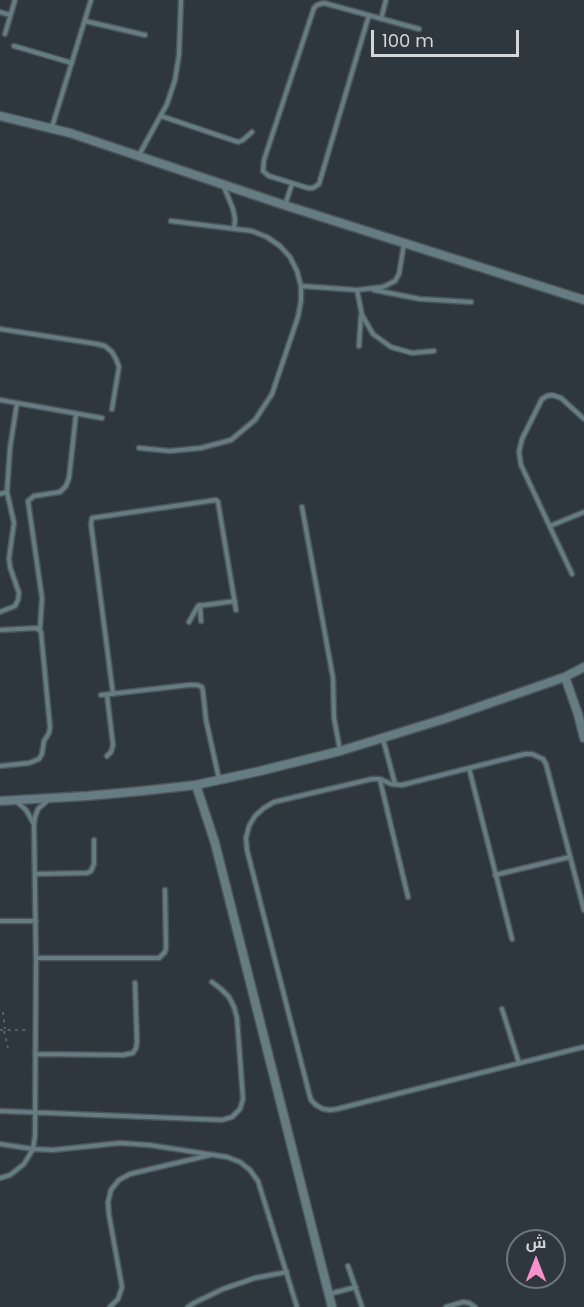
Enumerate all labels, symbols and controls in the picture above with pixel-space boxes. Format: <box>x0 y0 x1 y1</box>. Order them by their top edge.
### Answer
scale bar <box>374 18 522 56</box>
text: 100 m <box>382 28 434 53</box>
north arrow <box>506 1229 566 1289</box>
text: ش <box>526 1231 546 1254</box>

